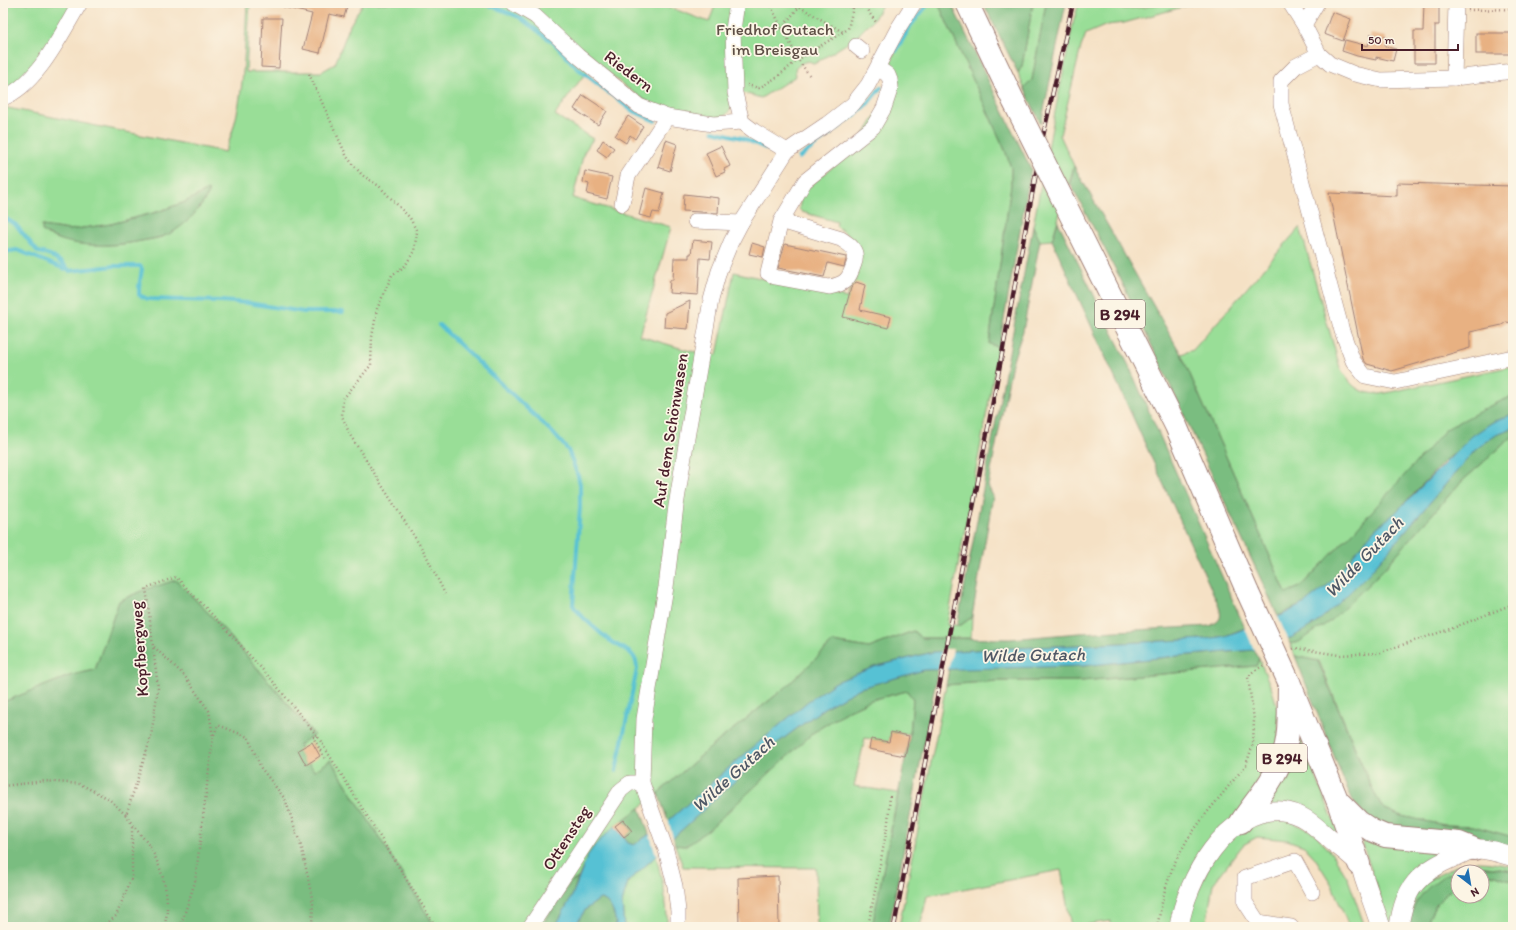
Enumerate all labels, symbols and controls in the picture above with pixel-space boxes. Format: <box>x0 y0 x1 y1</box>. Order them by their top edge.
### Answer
park label: Friedhof Gutach im Breisgau <box>716 19 835 59</box>
scale bar <box>1362 26 1458 52</box>
text: 50 m <box>1368 33 1394 47</box>
street label: Riedern <box>600 46 658 96</box>
road number: B 294 <box>1095 300 1145 328</box>
street label: Auf dem Schönwasen <box>648 351 692 509</box>
water label: Wilde Gutach <box>1320 512 1408 602</box>
street label: Kopfbergweg <box>126 600 152 697</box>
water label: Wilde Gutach <box>981 643 1086 667</box>
water label: Wilde Gutach <box>687 731 779 817</box>
road number: B 294 <box>1257 744 1307 772</box>
street label: Ottensteg <box>538 802 594 874</box>
north arrow <box>1450 864 1490 904</box>
text: N <box>1468 885 1481 900</box>

